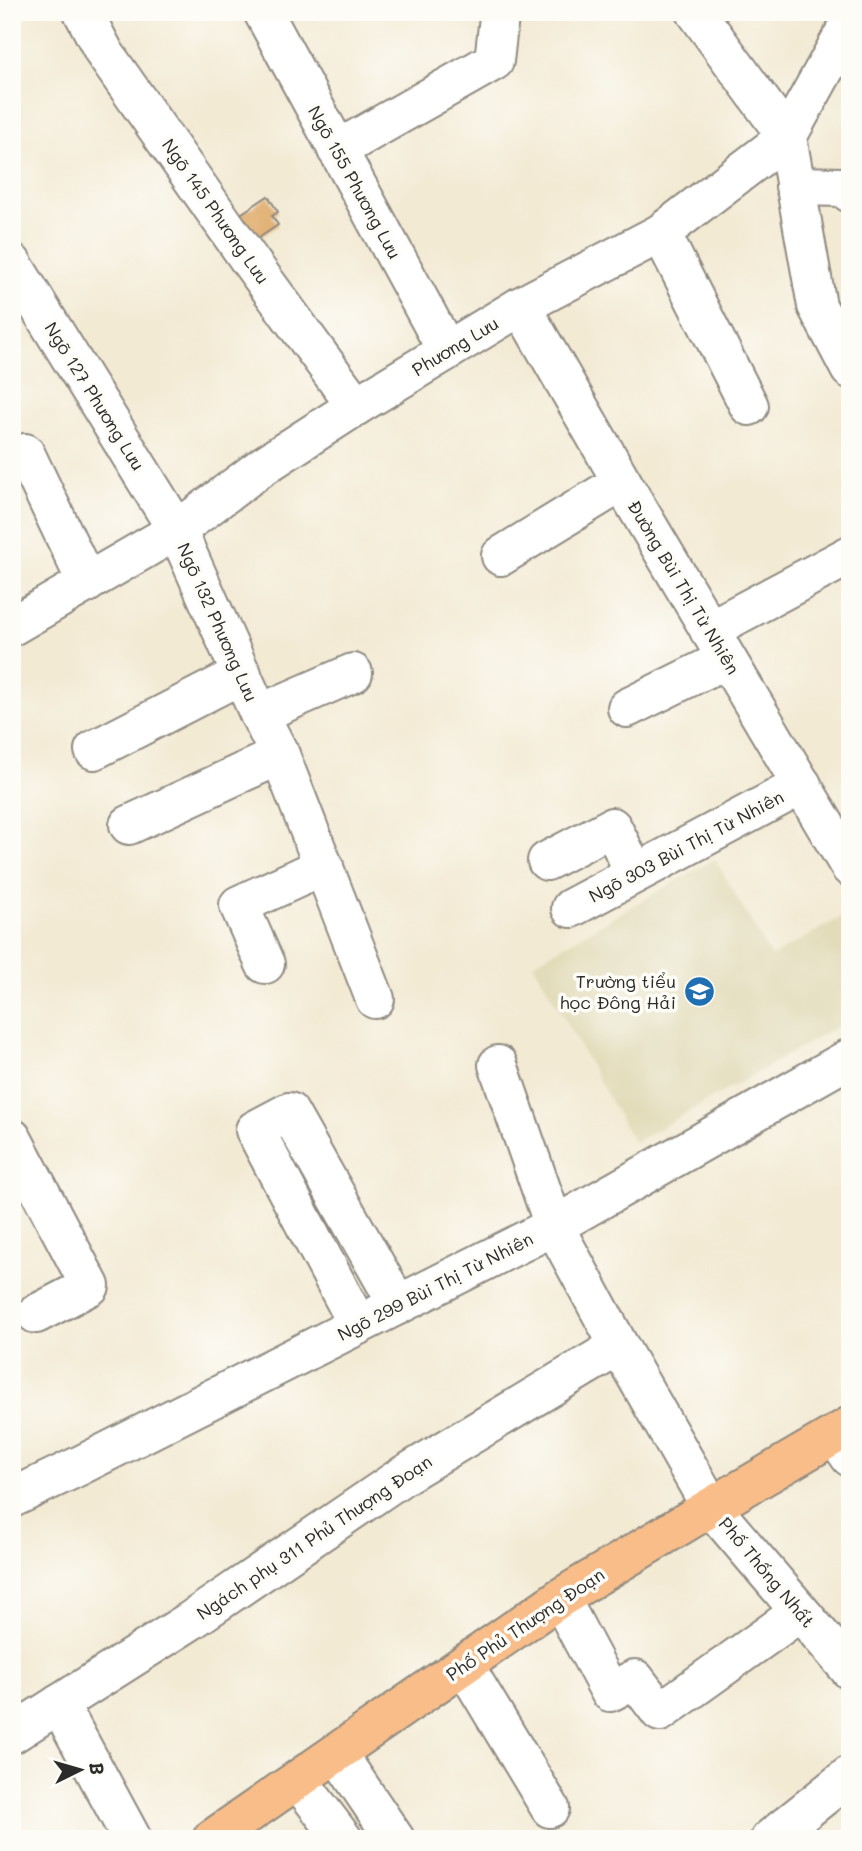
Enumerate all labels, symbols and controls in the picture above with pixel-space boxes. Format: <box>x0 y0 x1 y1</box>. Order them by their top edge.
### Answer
street label: Ngõ 155 Phương Lưu <box>303 101 407 263</box>
street label: Ngõ 145 Phương Lưu <box>157 134 275 288</box>
street label: Phương Lưu <box>407 311 503 381</box>
street label: Ngõ 127 Phương Lưu <box>40 317 150 475</box>
street label: Đường Bùi Thị Từ Nhiên <box>622 495 746 679</box>
street label: Ngõ 132 Phương Lưu <box>172 539 264 705</box>
street label: Ngõ 303 Bùi Thị Từ Nhiên <box>584 784 788 908</box>
place label: Trường tiểu học Đông Hải <box>559 969 676 1014</box>
school or university icon: Trường tiểu học Đông Hải <box>682 974 716 1008</box>
street label: Ngõ 299 Bùi Thị Từ Nhiên <box>333 1226 537 1346</box>
street label: Ngách phụ 311 Phủ Thượng Đoạn <box>192 1449 436 1625</box>
street label: Phố Thống Nhất <box>714 1512 820 1632</box>
street label: Phố Phủ Thượng Đoạn <box>441 1562 609 1686</box>
north arrow <box>46 1736 116 1806</box>
text: B <box>84 1761 110 1776</box>

